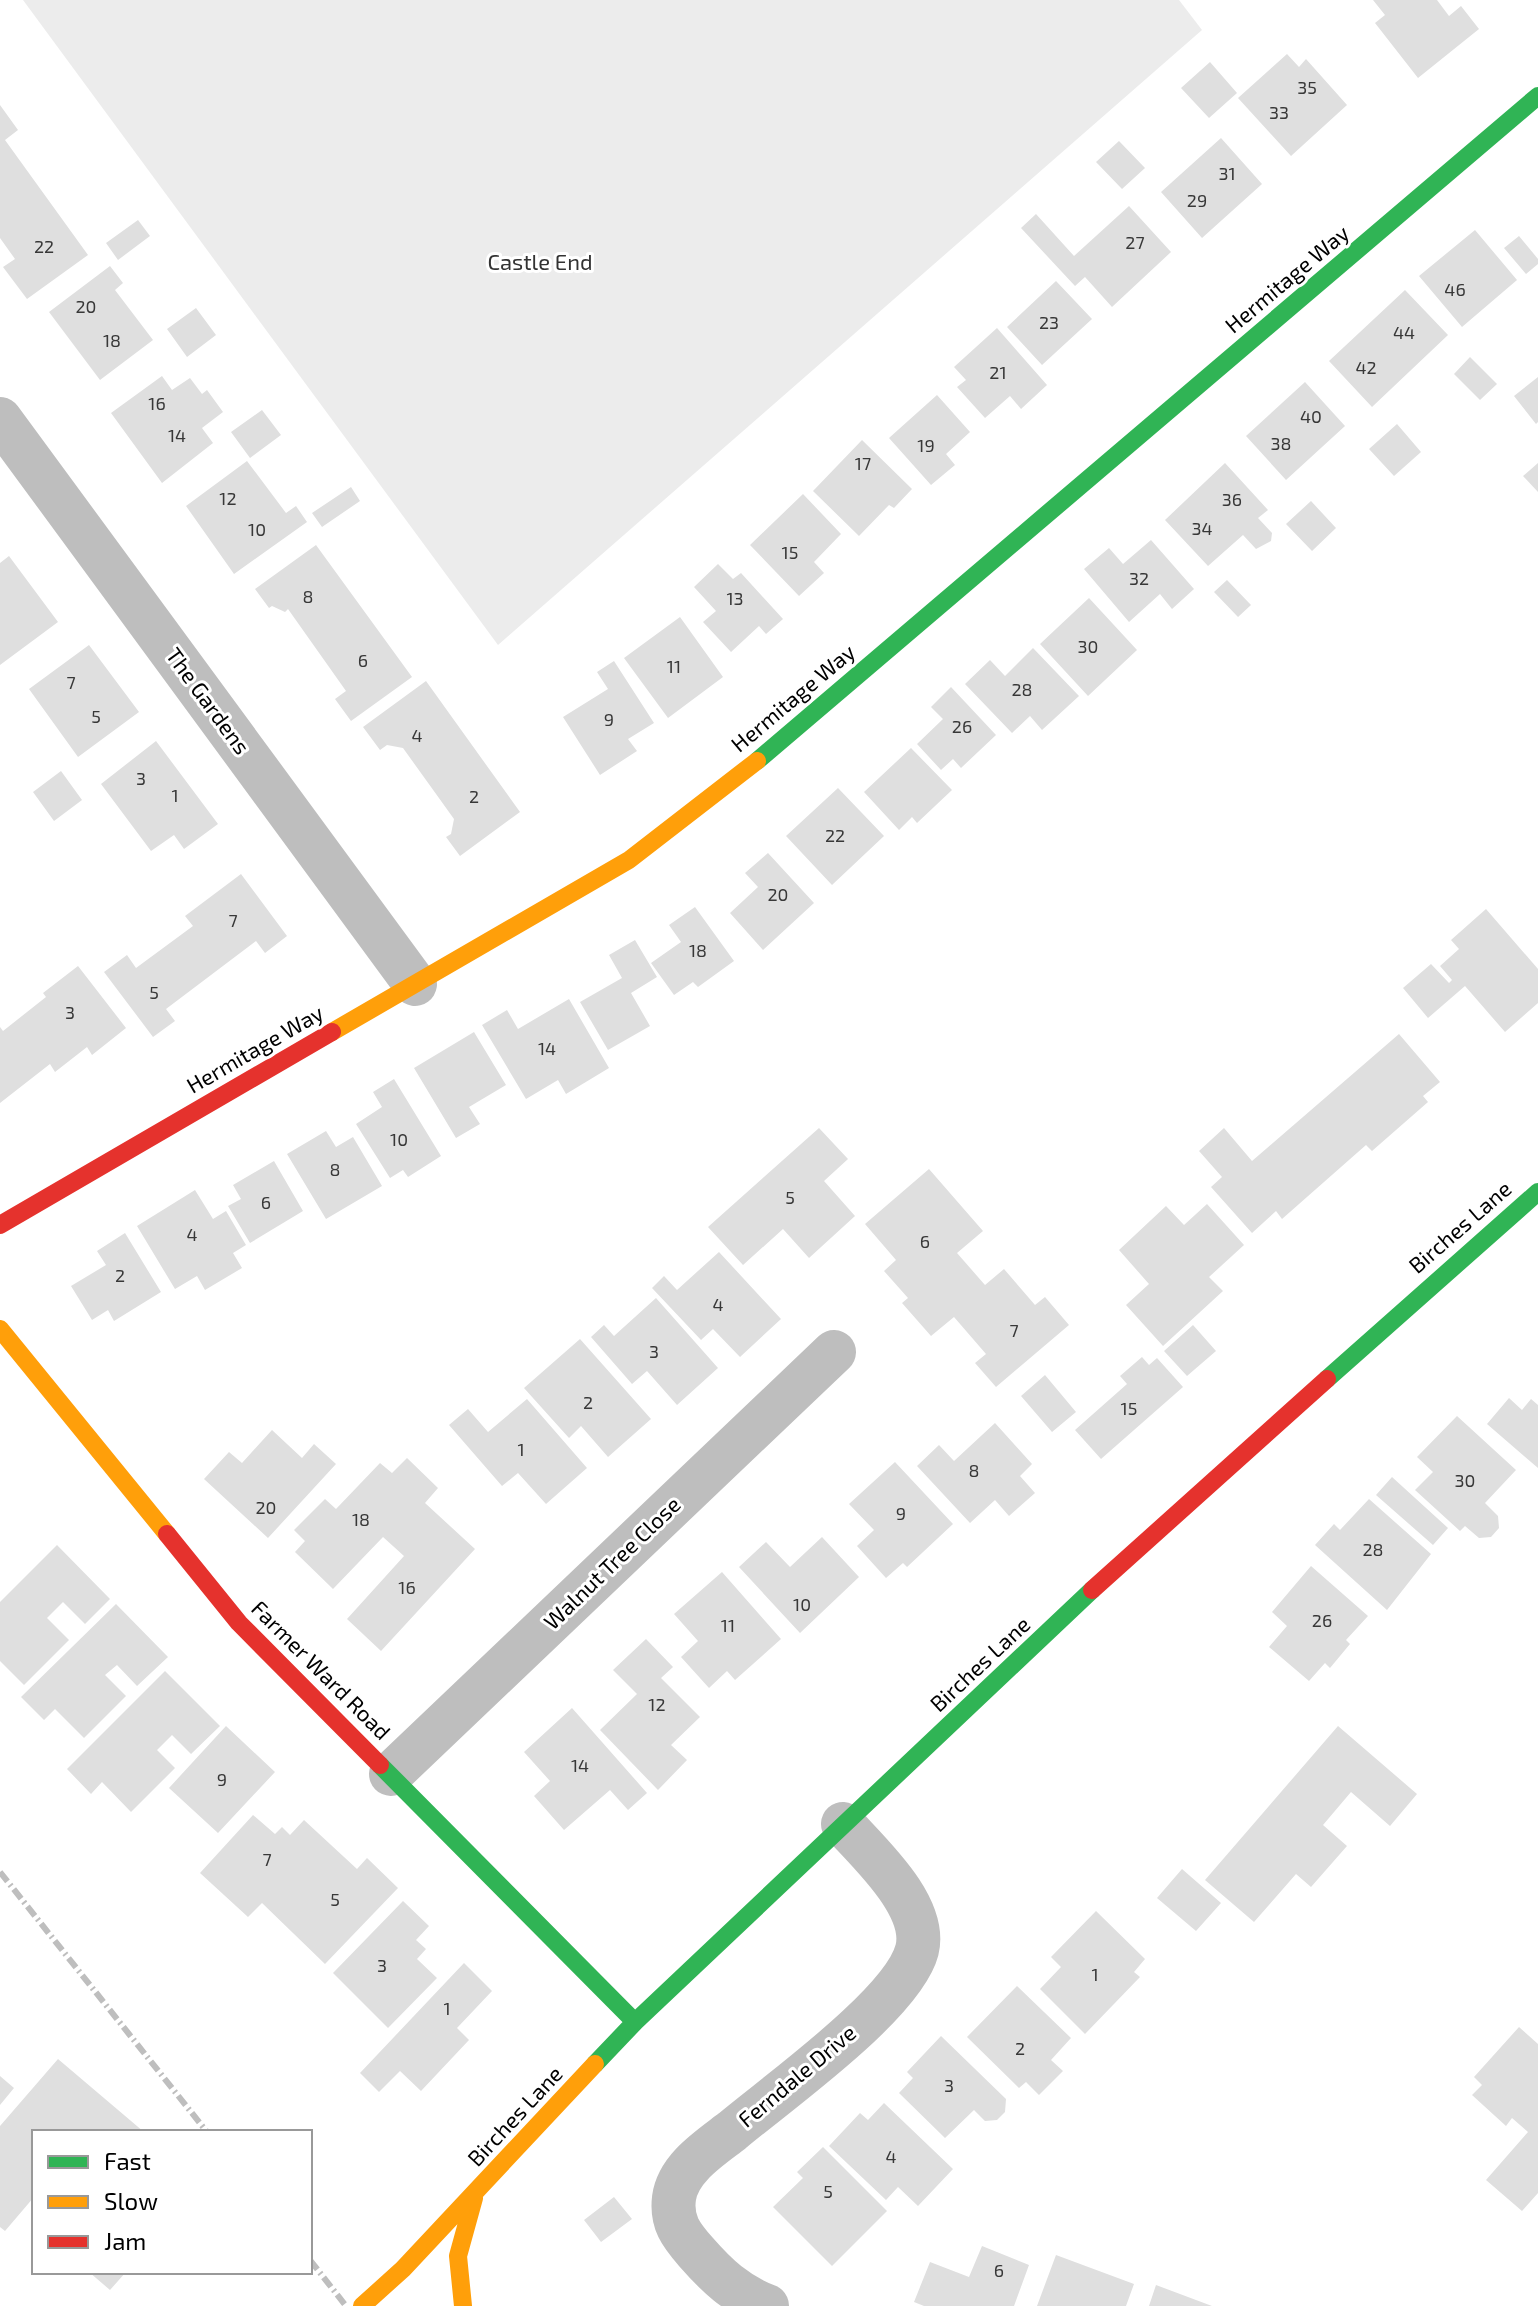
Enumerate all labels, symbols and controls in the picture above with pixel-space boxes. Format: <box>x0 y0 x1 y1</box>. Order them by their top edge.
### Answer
house number: 35 <box>1297 76 1317 98</box>
house number: 33 <box>1269 101 1289 123</box>
house number: 31 <box>1218 162 1236 184</box>
house number: 29 <box>1187 189 1207 211</box>
street label: Hermitage Way <box>1219 219 1354 338</box>
house number: 27 <box>1125 231 1145 253</box>
house number: 22 <box>34 235 54 257</box>
park label: Castle End <box>487 248 593 274</box>
house number: 46 <box>1444 278 1466 300</box>
house number: 20 <box>76 295 96 317</box>
house number: 23 <box>1039 311 1059 333</box>
house number: 44 <box>1393 321 1415 343</box>
house number: 18 <box>103 329 121 351</box>
house number: 42 <box>1355 356 1377 378</box>
house number: 21 <box>989 361 1007 383</box>
house number: 16 <box>148 392 166 414</box>
house number: 40 <box>1300 405 1322 427</box>
house number: 14 <box>168 424 186 446</box>
house number: 38 <box>1271 432 1291 454</box>
house number: 19 <box>917 434 935 456</box>
house number: 17 <box>855 452 871 474</box>
house number: 12 <box>219 487 237 509</box>
house number: 36 <box>1222 488 1242 510</box>
house number: 34 <box>1191 517 1213 539</box>
house number: 10 <box>248 518 266 540</box>
house number: 15 <box>782 541 798 563</box>
house number: 32 <box>1129 567 1149 589</box>
house number: 8 <box>303 585 313 607</box>
house number: 13 <box>726 587 744 609</box>
house number: 30 <box>1078 635 1098 657</box>
street label: Hermitage Way <box>725 638 860 757</box>
street label: The Gardens <box>162 642 256 759</box>
house number: 6 <box>358 649 368 671</box>
house number: 11 <box>667 655 681 677</box>
house number: 7 <box>66 671 76 693</box>
house number: 28 <box>1011 678 1033 700</box>
house number: 5 <box>91 705 101 727</box>
house number: 9 <box>604 708 614 730</box>
house number: 26 <box>952 715 972 737</box>
house number: 4 <box>411 724 423 746</box>
house number: 3 <box>136 767 146 789</box>
house number: 1 <box>171 784 179 806</box>
house number: 2 <box>469 785 479 807</box>
house number: 22 <box>825 824 845 846</box>
house number: 20 <box>768 883 788 905</box>
house number: 7 <box>228 909 238 931</box>
house number: 18 <box>689 939 707 961</box>
house number: 5 <box>149 981 159 1003</box>
street label: Hermitage Way <box>182 998 328 1098</box>
house number: 3 <box>65 1001 75 1023</box>
house number: 14 <box>538 1037 556 1059</box>
house number: 10 <box>390 1128 408 1150</box>
house number: 8 <box>330 1158 340 1180</box>
street label: Birches Lane <box>1403 1175 1516 1278</box>
house number: 5 <box>785 1186 795 1208</box>
house number: 6 <box>261 1191 271 1213</box>
house number: 4 <box>186 1223 198 1245</box>
house number: 6 <box>920 1230 930 1252</box>
house number: 2 <box>115 1264 125 1286</box>
house number: 4 <box>712 1293 724 1315</box>
house number: 7 <box>1009 1319 1019 1341</box>
house number: 3 <box>649 1340 659 1362</box>
house number: 2 <box>583 1391 593 1413</box>
house number: 15 <box>1121 1397 1137 1419</box>
house number: 1 <box>517 1438 525 1460</box>
house number: 8 <box>969 1459 979 1481</box>
house number: 30 <box>1455 1469 1475 1491</box>
street label: Walnut Tree Close <box>538 1491 685 1634</box>
house number: 20 <box>256 1496 276 1518</box>
house number: 9 <box>896 1502 906 1524</box>
house number: 18 <box>352 1508 370 1530</box>
house number: 28 <box>1362 1538 1384 1560</box>
house number: 16 <box>398 1576 416 1598</box>
house number: 10 <box>793 1593 811 1615</box>
street label: Farmer Ward Road <box>247 1594 397 1744</box>
house number: 26 <box>1312 1609 1332 1631</box>
street label: Birches Lane <box>924 1610 1035 1716</box>
house number: 11 <box>721 1614 735 1636</box>
house number: 12 <box>648 1693 666 1715</box>
house number: 14 <box>571 1754 589 1776</box>
house number: 9 <box>217 1768 227 1790</box>
house number: 7 <box>262 1848 272 1870</box>
house number: 5 <box>330 1888 340 1910</box>
house number: 3 <box>377 1954 387 1976</box>
house number: 1 <box>1091 1963 1099 1985</box>
house number: 1 <box>443 1997 451 2019</box>
street label: Ferndale Drive <box>732 2019 860 2132</box>
house number: 2 <box>1015 2037 1025 2059</box>
street label: Birches Lane <box>461 2060 567 2171</box>
house number: 3 <box>944 2074 954 2096</box>
legend <box>32 2130 312 2274</box>
house number: 4 <box>885 2145 897 2167</box>
text: Fast <box>104 2146 151 2175</box>
house number: 5 <box>823 2180 833 2202</box>
text: Slow <box>104 2186 158 2215</box>
text: Jam <box>104 2226 146 2255</box>
house number: 6 <box>994 2259 1004 2281</box>

